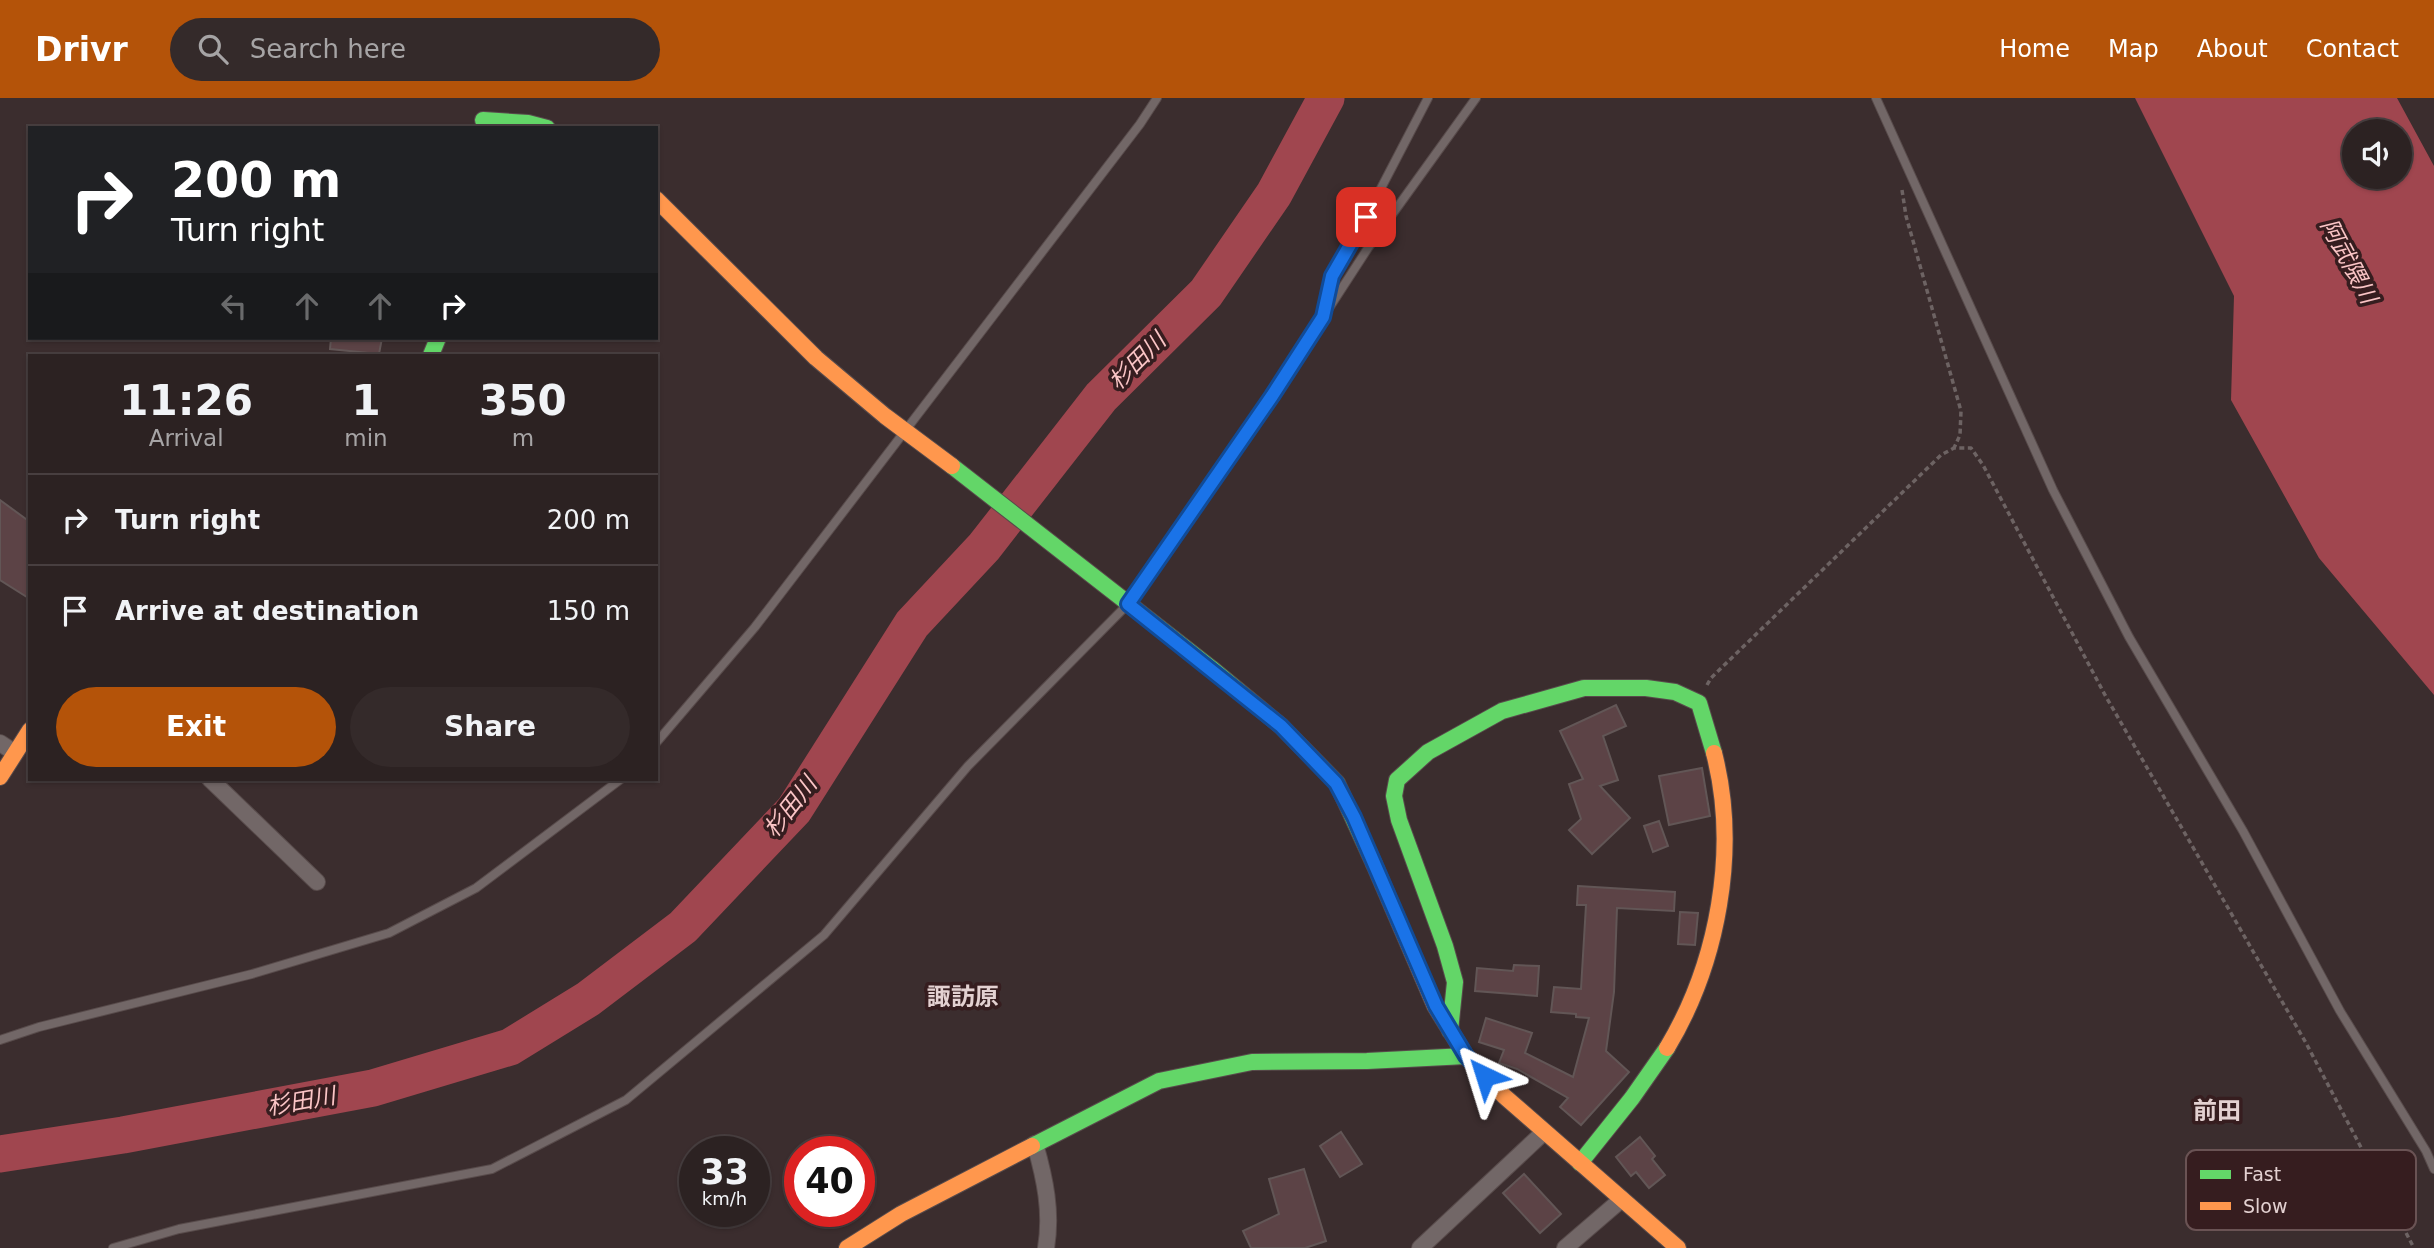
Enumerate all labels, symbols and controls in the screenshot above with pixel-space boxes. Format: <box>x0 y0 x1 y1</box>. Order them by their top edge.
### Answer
search box <box>170 18 660 81</box>
text: Drivr <box>35 30 128 69</box>
icon: search <box>194 30 232 68</box>
text: Search here <box>250 34 406 64</box>
text: Home <box>1999 35 2070 63</box>
text: Map <box>2108 35 2159 63</box>
text: About <box>2197 35 2268 63</box>
text: Contact <box>2306 35 2399 63</box>
map controls <box>2342 119 2412 189</box>
button: sound <box>2342 119 2412 189</box>
text: 200 m <box>171 152 341 209</box>
icon: right <box>56 154 147 245</box>
pin <box>1336 187 1396 247</box>
icon: arrive <box>1347 198 1385 236</box>
text: Turn right <box>171 211 324 249</box>
water label: 阿武隈川 <box>2316 214 2383 310</box>
icon: left <box>215 287 253 325</box>
icon: ahead <box>288 287 326 325</box>
icon: ahead <box>361 287 399 325</box>
icon: right <box>434 287 472 325</box>
water label: 杉田川 <box>1103 325 1173 395</box>
text: 11:26 <box>119 376 253 425</box>
text: 1 <box>351 376 381 425</box>
text: 350 <box>479 376 567 425</box>
text: Arrival <box>149 425 224 451</box>
text: min <box>344 425 388 451</box>
text: m <box>512 425 534 451</box>
icon: right <box>56 501 94 539</box>
text: Turn right <box>115 505 260 535</box>
text: 200 m <box>547 505 630 535</box>
icon: arrive <box>56 592 94 630</box>
text: Arrive at destination <box>115 596 419 626</box>
text: 150 m <box>547 596 630 626</box>
button: Exit <box>56 687 336 767</box>
button: Share <box>350 687 630 767</box>
water label: 杉田川 <box>759 769 823 842</box>
district label: 諏訪原 <box>927 983 999 1011</box>
position arrow <box>1448 1039 1522 1113</box>
water label: 杉田川 <box>265 1082 340 1120</box>
district label: 前田 <box>2193 1097 2241 1125</box>
speed limit sign: 40 <box>784 1136 875 1227</box>
legend <box>2186 1150 2416 1230</box>
text: 33 <box>700 1152 749 1192</box>
text: Fast <box>2243 1163 2281 1185</box>
text: km/h <box>702 1188 747 1209</box>
text: Slow <box>2243 1195 2288 1217</box>

